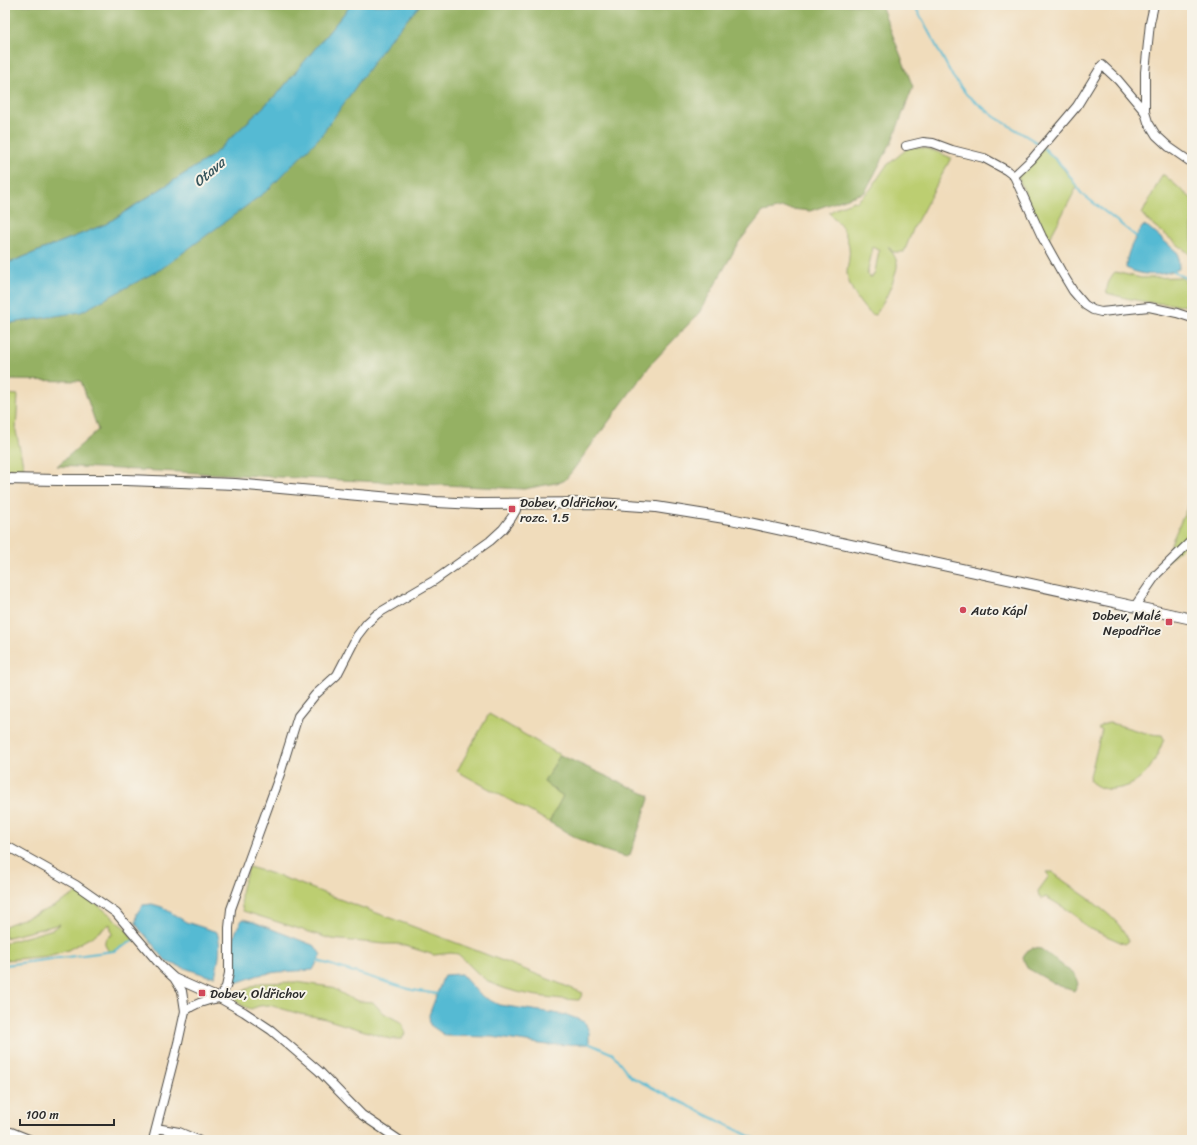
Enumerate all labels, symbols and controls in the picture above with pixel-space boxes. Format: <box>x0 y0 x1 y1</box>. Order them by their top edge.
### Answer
water label: Otava <box>188 150 233 193</box>
place label: Dobev, Oldřichov, rozc. 1.5 <box>520 491 618 529</box>
marker: Dobev, Oldřichov, rozc. 1.5 <box>507 504 517 514</box>
place label: Auto Kápl <box>970 599 1027 622</box>
place label: Dobev, Malé Nepodřice <box>1092 604 1161 642</box>
marker: Auto Kápl <box>958 605 968 615</box>
marker: Dobev, Malé Nepodřice <box>1164 617 1174 627</box>
place label: Dobev, Oldřichov <box>210 982 306 1005</box>
marker: Dobev, Oldřichov <box>197 988 207 998</box>
scale bar <box>20 1101 114 1127</box>
text: 100 m <box>26 1104 59 1126</box>

